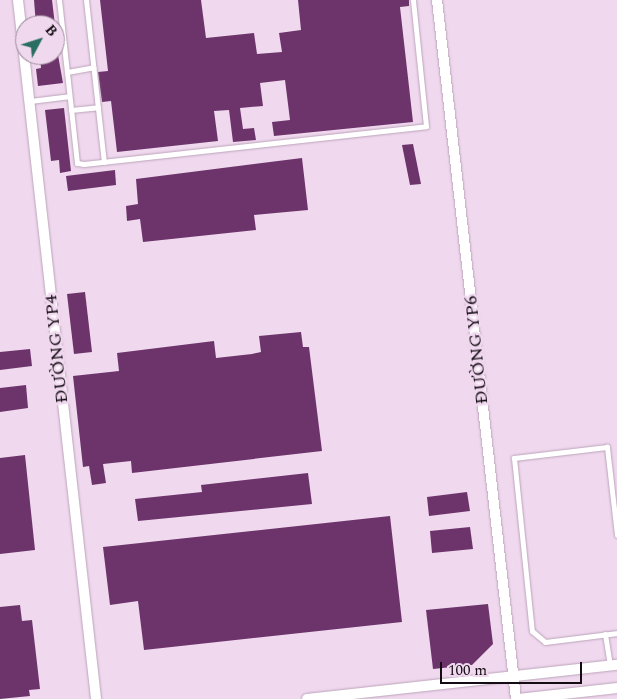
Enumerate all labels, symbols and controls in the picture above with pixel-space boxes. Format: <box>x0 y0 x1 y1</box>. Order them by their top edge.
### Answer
north arrow <box>15 15 65 65</box>
text: B <box>40 20 62 41</box>
street label: ĐƯỜNG YP4 <box>41 294 73 404</box>
street label: ĐƯỜNG YP6 <box>461 295 493 405</box>
scale bar <box>442 652 584 684</box>
text: 100 m <box>448 659 487 682</box>

